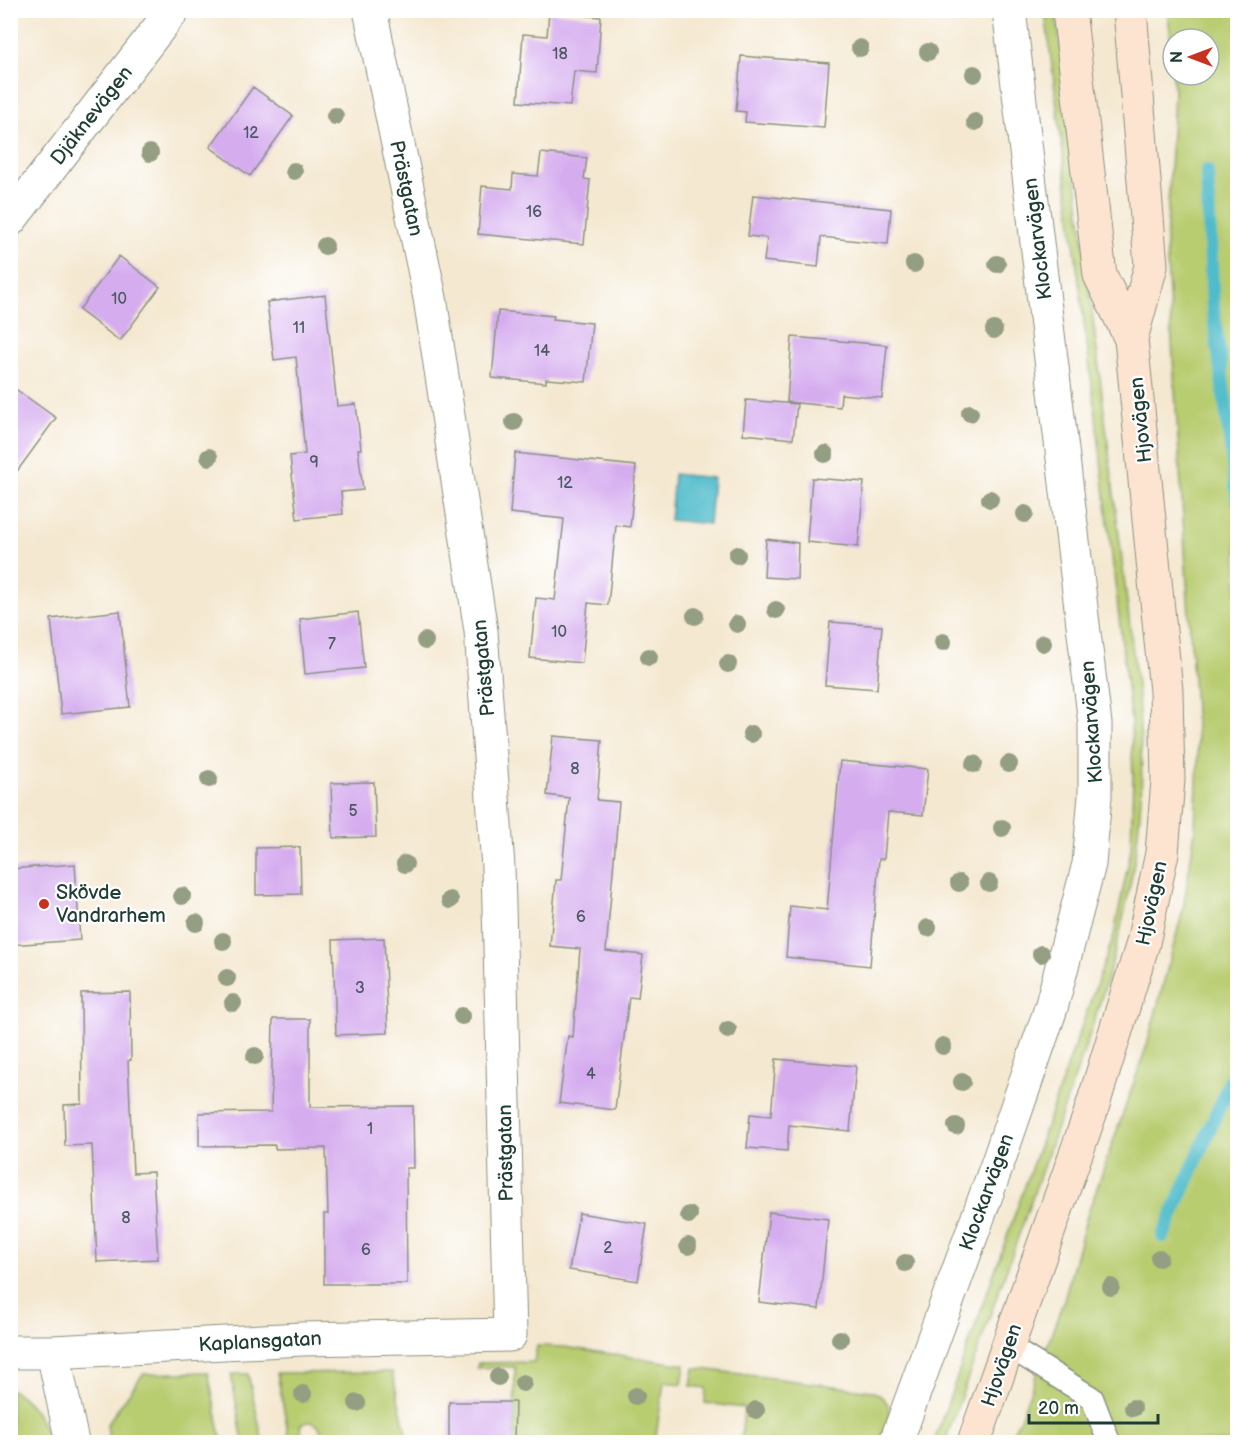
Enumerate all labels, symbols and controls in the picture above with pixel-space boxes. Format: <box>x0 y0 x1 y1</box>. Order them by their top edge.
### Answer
north arrow <box>1161 27 1221 87</box>
house number: 18 <box>552 45 568 64</box>
text: N <box>1168 51 1187 63</box>
street label: Djäknevägen <box>46 61 138 170</box>
house number: 12 <box>243 124 259 143</box>
street label: Prästgatan <box>384 138 428 238</box>
street label: Klockarvägen <box>1019 177 1057 301</box>
house number: 16 <box>526 203 542 222</box>
house number: 10 <box>111 290 127 309</box>
house number: 11 <box>293 319 305 338</box>
house number: 14 <box>534 342 550 361</box>
street label: Hjovägen <box>1125 376 1157 464</box>
house number: 9 <box>309 453 319 472</box>
house number: 12 <box>557 474 573 493</box>
street label: Prästgatan <box>468 618 500 717</box>
house number: 10 <box>551 623 567 642</box>
house number: 7 <box>328 635 336 654</box>
street label: Klockarvägen <box>1076 660 1108 784</box>
house number: 8 <box>570 760 580 779</box>
house number: 5 <box>348 802 358 821</box>
street label: Hjovägen <box>1131 859 1173 948</box>
place label: Skövde Vandrarhem <box>56 881 166 928</box>
marker: Skövde Vandrarhem <box>37 897 51 911</box>
house number: 6 <box>576 908 586 927</box>
house number: 3 <box>355 979 365 998</box>
house number: 4 <box>586 1065 596 1084</box>
street label: Prästgatan <box>493 1104 519 1202</box>
house number: 1 <box>367 1120 373 1139</box>
street label: Klockarvägen <box>955 1131 1019 1254</box>
house number: 8 <box>121 1209 131 1228</box>
house number: 2 <box>603 1239 613 1258</box>
house number: 6 <box>361 1241 371 1260</box>
street label: Hjovägen <box>977 1321 1027 1410</box>
street label: Kaplansgatan <box>198 1327 322 1357</box>
scale bar <box>1029 1387 1158 1425</box>
text: 20 m <box>1038 1398 1079 1419</box>

